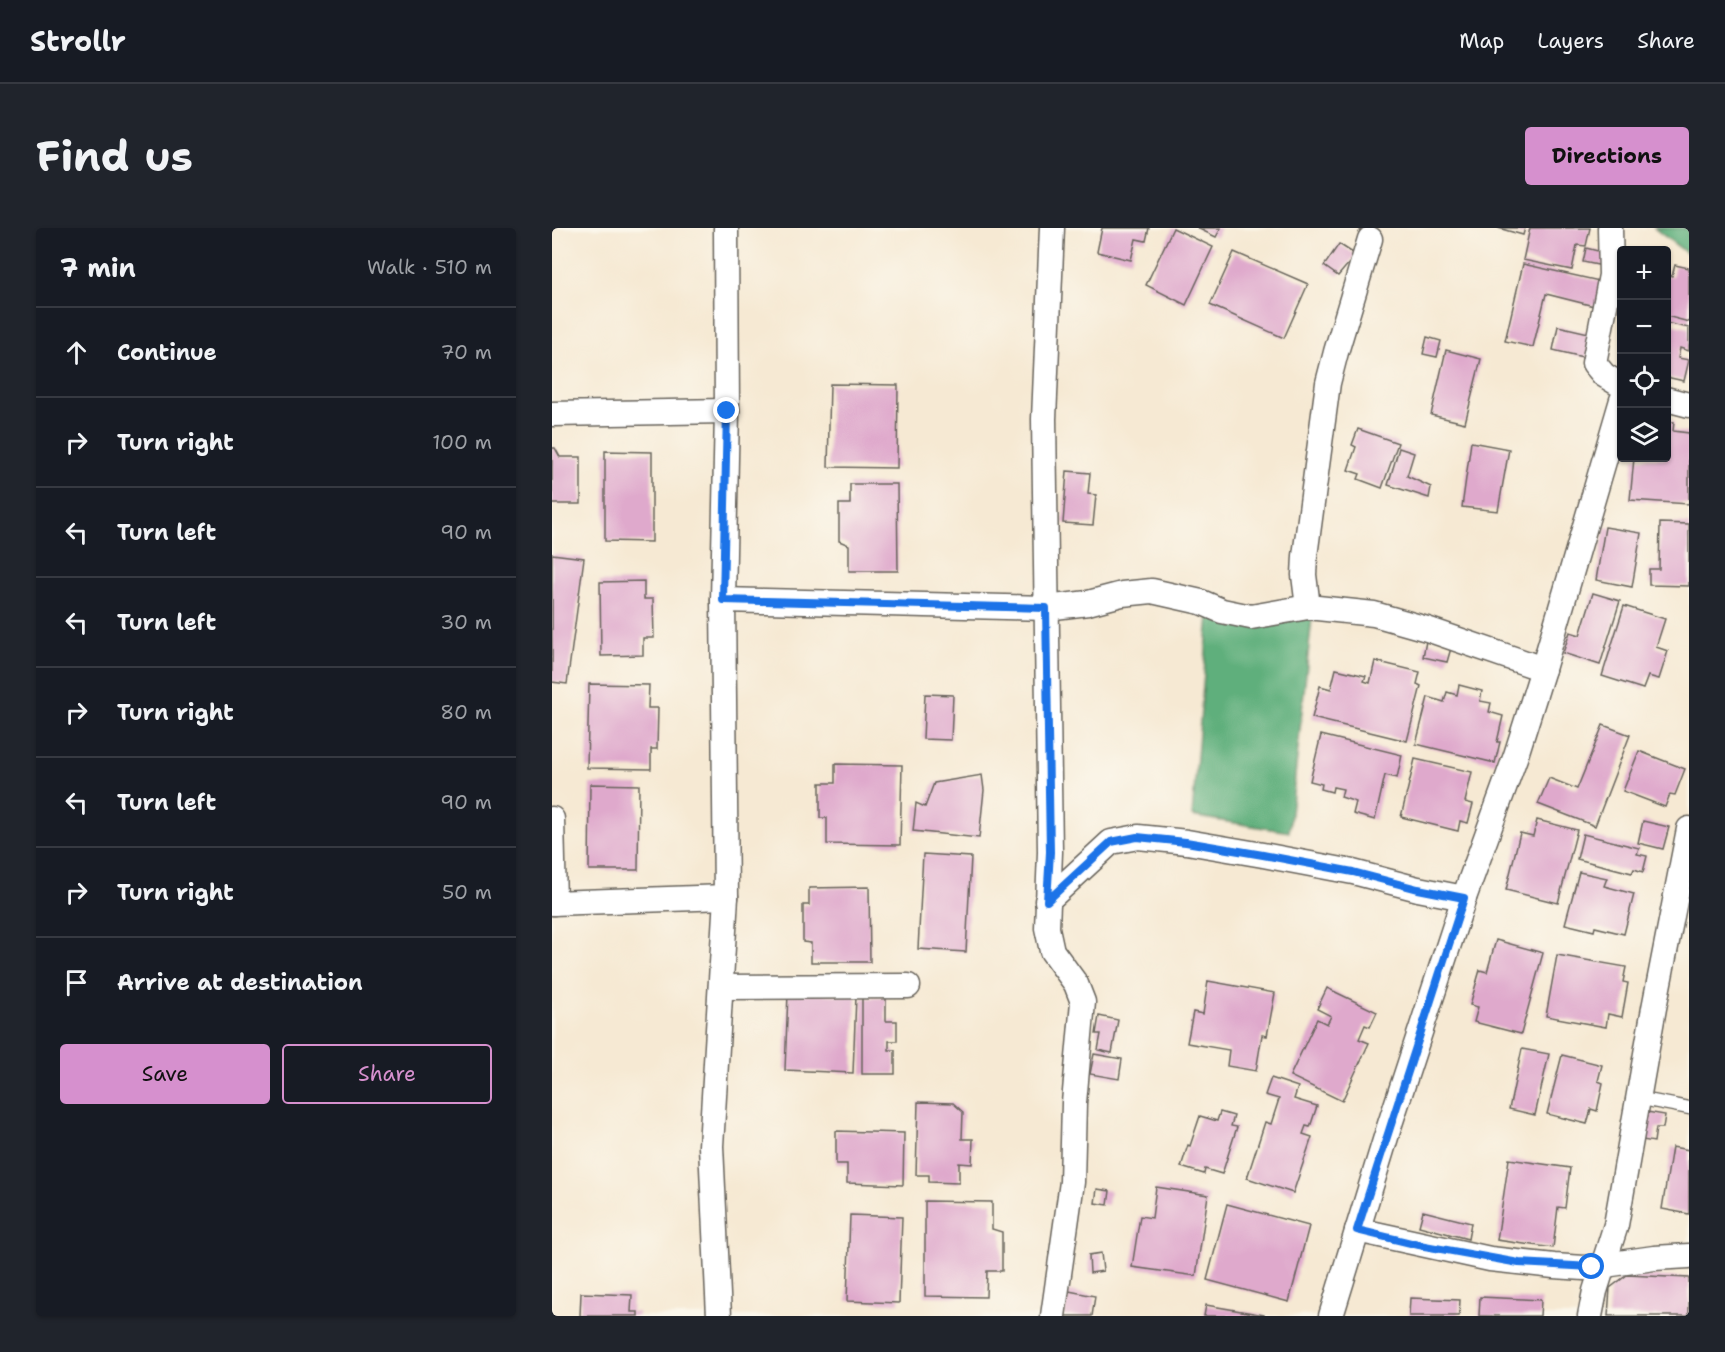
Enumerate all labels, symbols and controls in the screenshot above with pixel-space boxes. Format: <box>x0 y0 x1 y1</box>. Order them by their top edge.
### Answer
text: Strollr <box>30 22 126 60</box>
text: Map <box>1459 27 1504 55</box>
text: Layers <box>1537 27 1604 55</box>
text: Share <box>1637 27 1695 55</box>
button: Directions <box>1525 127 1689 185</box>
text: Find us <box>36 128 193 184</box>
map controls <box>1617 246 1671 462</box>
button: + <box>1617 246 1671 300</box>
text: 7 min <box>60 250 136 285</box>
text: Walk · 510 m <box>367 254 492 280</box>
button: − <box>1617 300 1671 354</box>
icon: ahead <box>60 336 93 369</box>
text: Continue <box>117 338 217 367</box>
text: 70 m <box>440 339 492 365</box>
button: locate <box>1617 354 1671 408</box>
route end <box>713 397 739 423</box>
button: layers <box>1617 408 1671 462</box>
icon: right <box>60 426 93 459</box>
text: Turn right <box>117 428 234 457</box>
text: 100 m <box>432 429 492 455</box>
icon: left <box>60 516 93 549</box>
text: Turn left <box>117 518 216 547</box>
text: 90 m <box>440 519 492 545</box>
icon: left <box>60 606 93 639</box>
text: Turn left <box>117 608 216 637</box>
text: 30 m <box>440 609 492 635</box>
icon: right <box>60 696 93 729</box>
text: Turn right <box>117 698 234 727</box>
text: 80 m <box>440 699 492 725</box>
icon: left <box>60 786 93 819</box>
text: Turn left <box>117 788 216 817</box>
text: 90 m <box>440 789 492 815</box>
icon: right <box>60 876 93 909</box>
text: Turn right <box>117 878 234 907</box>
text: 50 m <box>442 879 492 905</box>
icon: arrive <box>60 966 93 999</box>
text: Arrive at destination <box>117 968 363 997</box>
button: Save <box>60 1044 270 1104</box>
button: Share <box>282 1044 492 1104</box>
route start <box>1578 1253 1604 1279</box>

